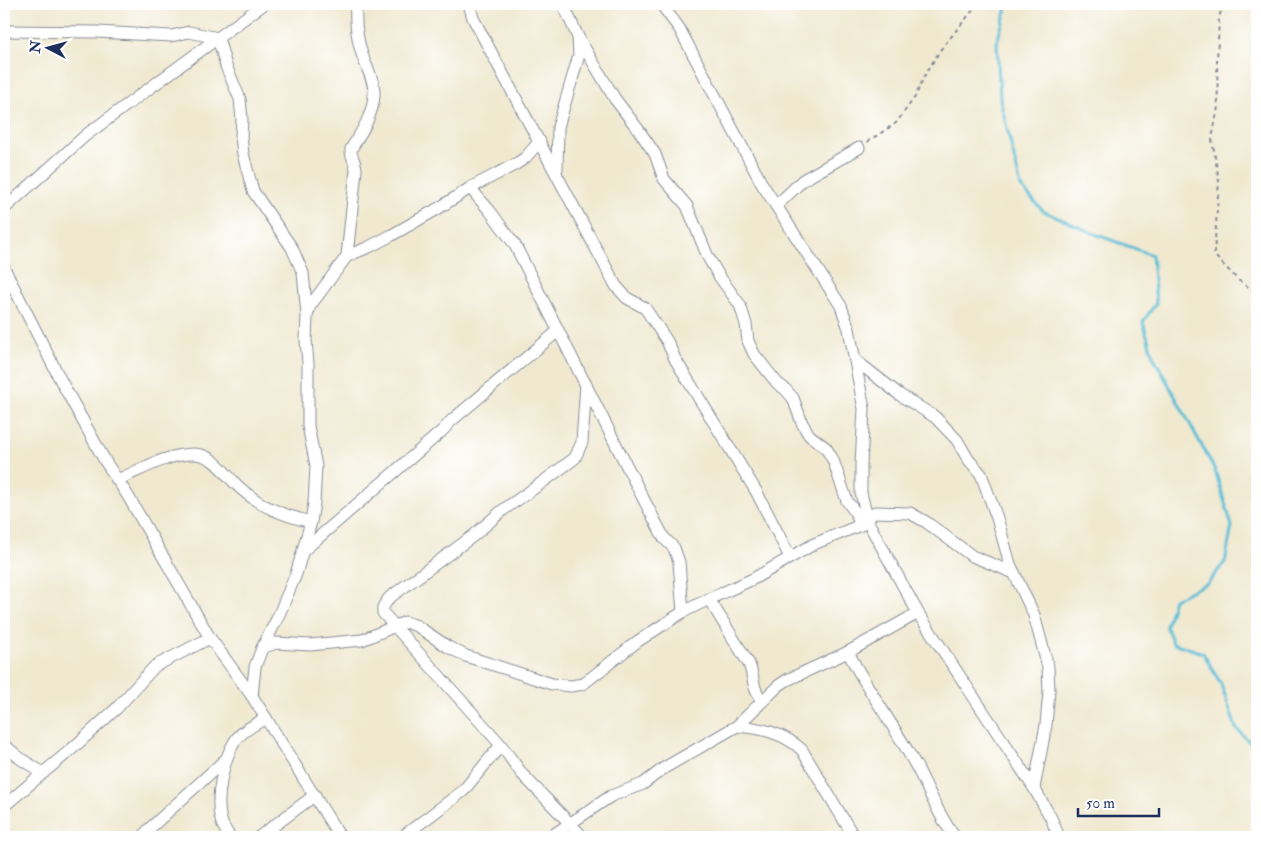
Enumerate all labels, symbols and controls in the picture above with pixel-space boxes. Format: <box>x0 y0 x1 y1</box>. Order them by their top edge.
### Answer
north arrow <box>22 22 72 72</box>
text: N <box>26 39 45 55</box>
scale bar <box>1078 786 1160 818</box>
text: 50 m <box>1086 794 1115 813</box>

